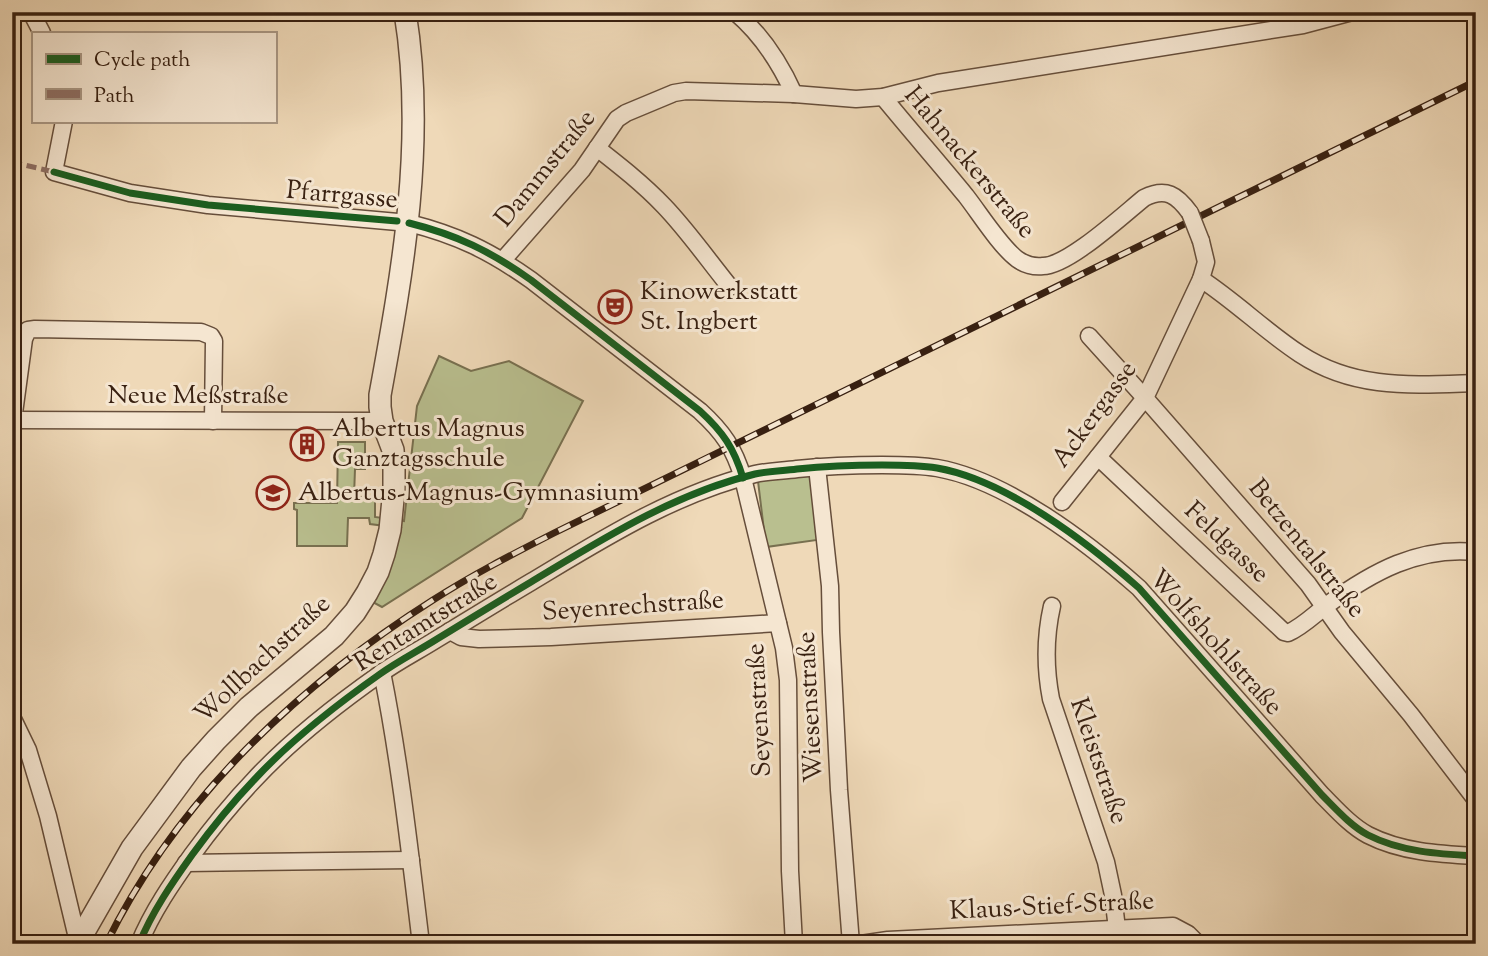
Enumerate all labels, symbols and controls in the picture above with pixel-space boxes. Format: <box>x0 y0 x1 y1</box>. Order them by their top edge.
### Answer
legend <box>32 32 276 122</box>
text: Cycle path <box>94 46 191 76</box>
street label: Hahnackerstraße <box>894 79 1044 247</box>
text: Path <box>94 82 135 112</box>
street label: Dammstraße <box>487 102 605 236</box>
street label: Pfarrgasse <box>285 173 399 219</box>
place label: Kinowerkstatt St. Ingbert <box>640 274 798 341</box>
theatre icon: Kinowerkstatt St. Ingbert <box>596 288 634 326</box>
street label: Ackergasse <box>1044 354 1146 476</box>
street label: Neue Meßstraße <box>107 378 289 415</box>
place label: Albertus Magnus Ganztagsschule <box>332 411 525 478</box>
building icon: Albertus Magnus Ganztagsschule <box>288 425 326 463</box>
street label: Betzentalstraße <box>1238 472 1374 626</box>
school or university icon: Albertus-Magnus-Gymnasium <box>254 474 292 512</box>
place label: Albertus-Magnus-Gymnasium <box>298 475 640 512</box>
street label: Feldgasse <box>1175 494 1277 592</box>
street label: Wolfshohlstraße <box>1139 562 1291 724</box>
street label: Rentamtstraße <box>347 564 505 682</box>
street label: Seyenrechstraße <box>541 582 725 632</box>
street label: Wollbachstraße <box>187 587 339 733</box>
street label: Wiesenstraße <box>789 631 833 783</box>
street label: Seyenstraße <box>738 642 782 778</box>
street label: Kleiststraße <box>1059 693 1137 829</box>
street label: Klaus-Stief-Straße <box>949 883 1155 931</box>

